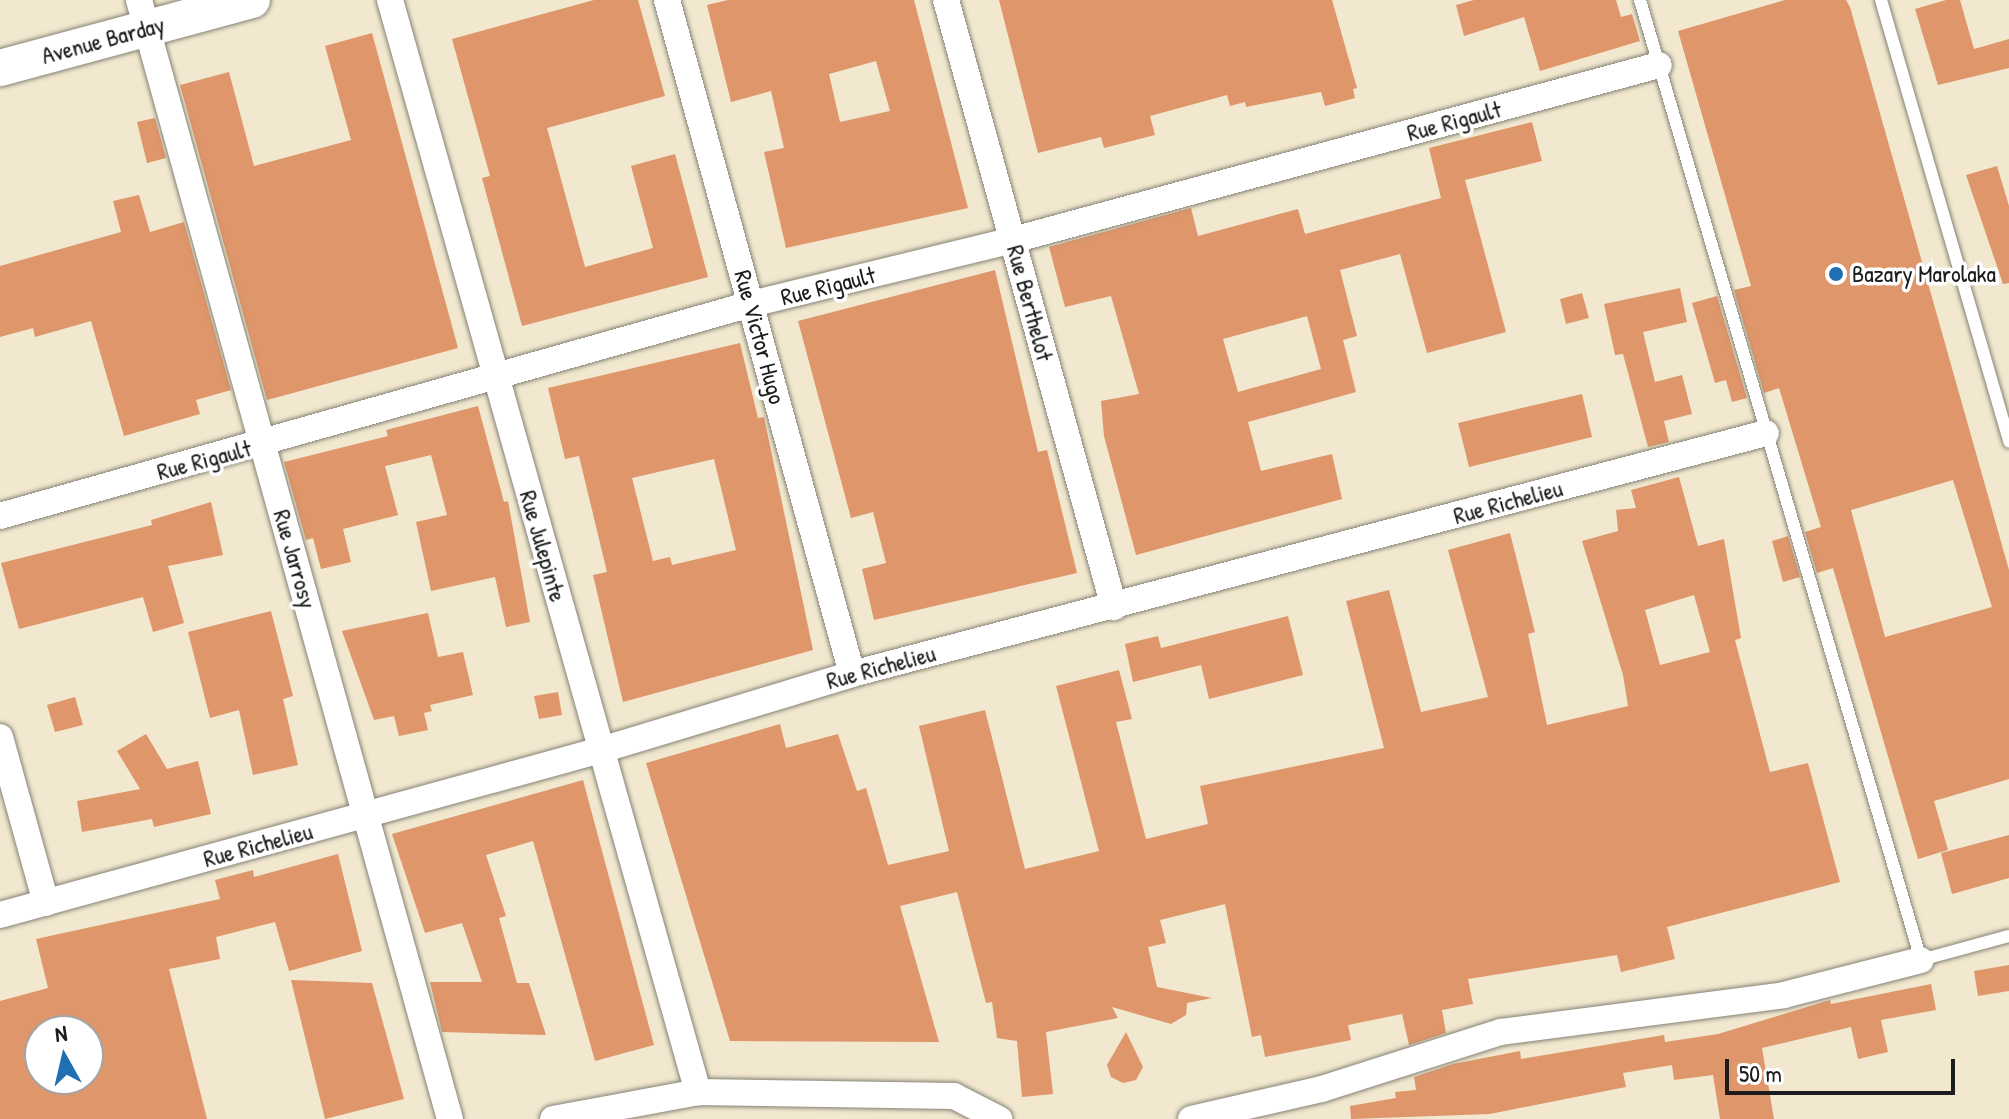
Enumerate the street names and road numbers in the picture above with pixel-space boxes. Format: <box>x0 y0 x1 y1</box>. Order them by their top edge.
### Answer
street label: Avenue Barday <box>38 10 168 70</box>
street label: Rue Rigault <box>1404 95 1504 147</box>
street label: Rue Berthelot <box>1001 242 1059 364</box>
street label: Rue Rigault <box>778 260 878 312</box>
street label: Rue Victor Hugo <box>728 267 792 407</box>
street label: Rue Rigault <box>154 434 254 486</box>
street label: Rue Richelieu <box>1450 474 1566 530</box>
street label: Rue Julepinte <box>513 487 573 605</box>
street label: Rue Jarrosy <box>267 506 323 612</box>
street label: Rue Richelieu <box>823 639 939 695</box>
street label: Rue Richelieu <box>200 817 316 873</box>

